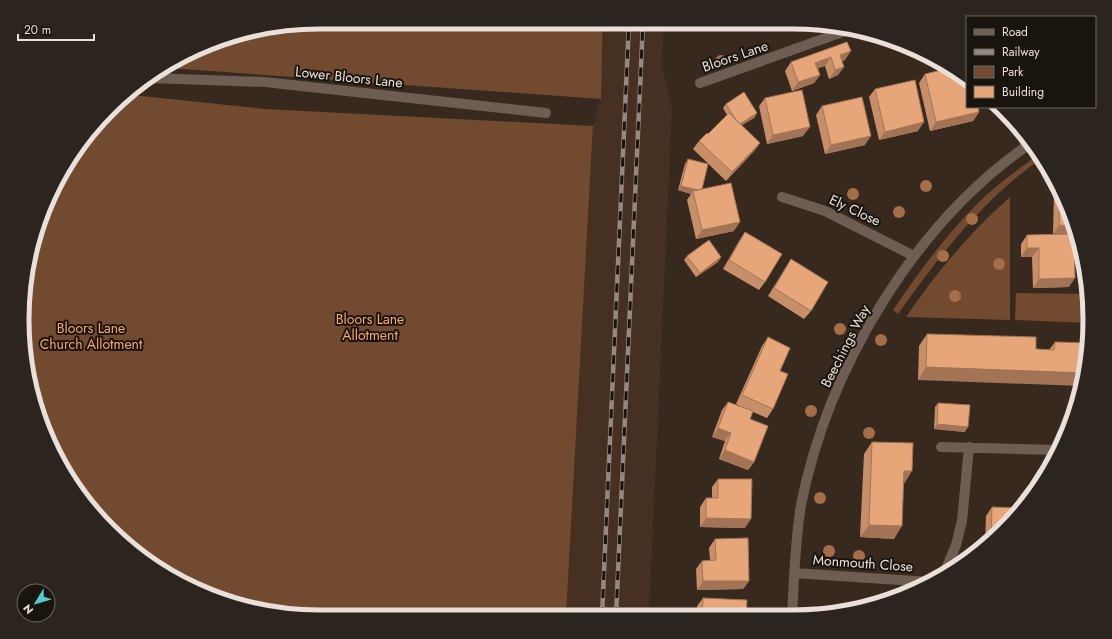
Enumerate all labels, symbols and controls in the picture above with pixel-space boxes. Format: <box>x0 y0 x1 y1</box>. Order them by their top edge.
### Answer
scale bar <box>18 16 94 42</box>
legend <box>966 16 1096 108</box>
text: 20 m <box>24 21 51 39</box>
text: Road <box>1002 23 1028 41</box>
street label: Bloors Lane <box>699 35 771 77</box>
text: Railway <box>1002 43 1040 61</box>
street label: Lower Bloors Lane <box>294 61 404 93</box>
text: Park <box>1002 63 1024 81</box>
text: Building <box>1002 83 1044 101</box>
street label: Ely Close <box>826 189 884 231</box>
street label: Beechings Way <box>816 300 875 391</box>
park label: Bloors Lane Allotment <box>336 309 404 345</box>
park label: Bloors Lane Church Allotment <box>40 318 143 354</box>
street label: Monmouth Close <box>812 550 914 576</box>
north arrow <box>16 583 56 623</box>
text: N <box>19 601 37 618</box>

